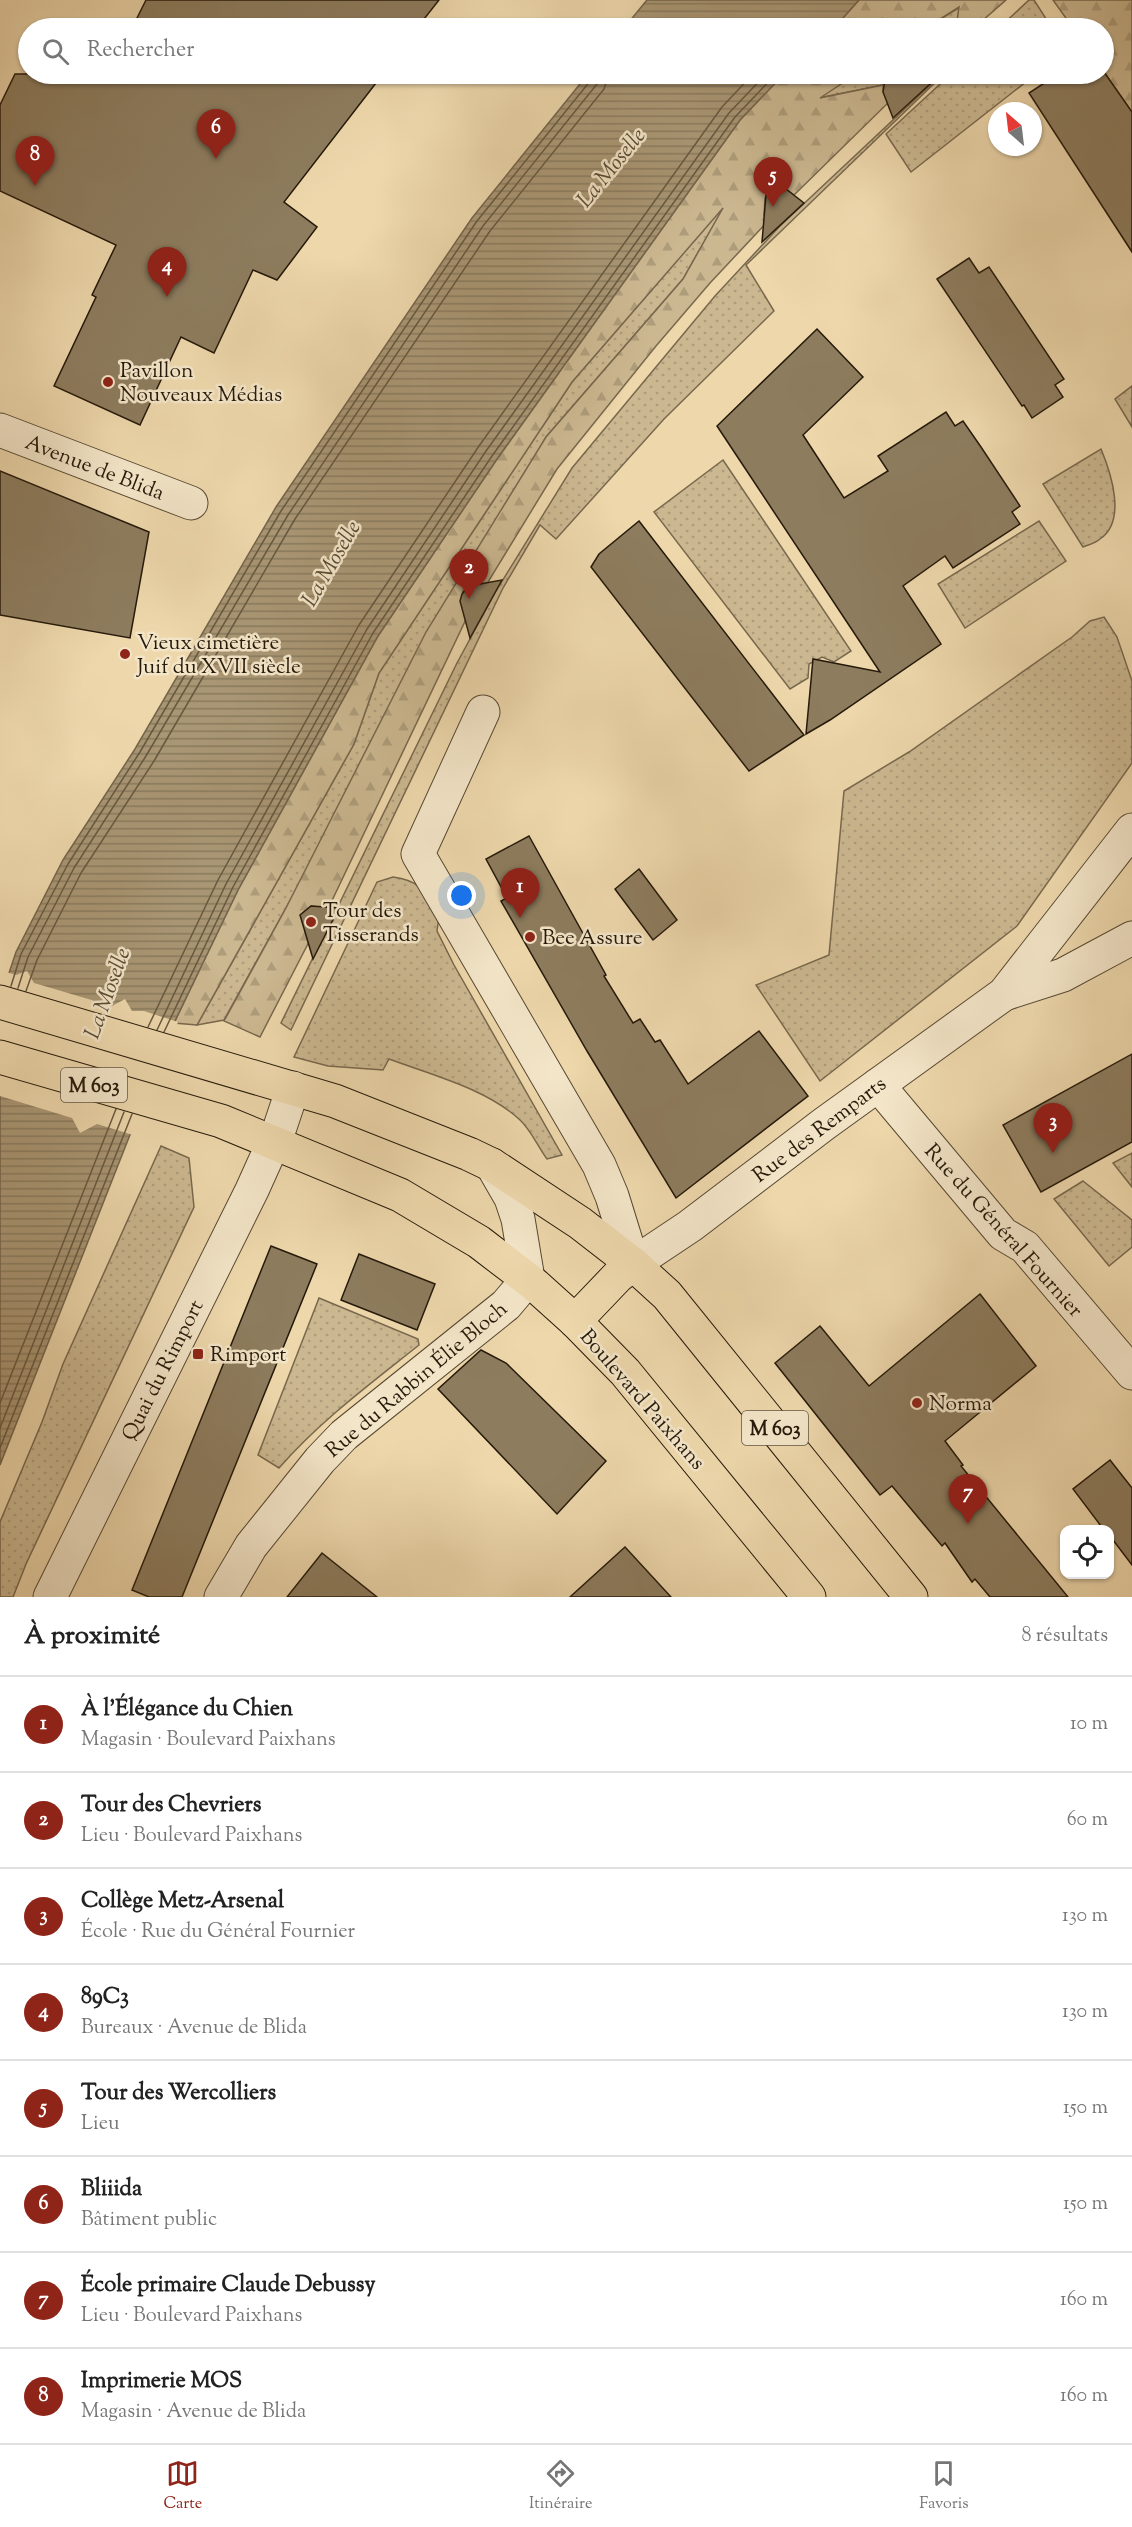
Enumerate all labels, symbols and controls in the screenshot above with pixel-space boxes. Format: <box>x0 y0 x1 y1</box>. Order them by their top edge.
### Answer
search box <box>18 18 1114 84</box>
icon: search <box>39 35 72 68</box>
text: Rechercher <box>87 35 194 67</box>
north arrow <box>988 102 1042 156</box>
pin: 6 <box>196 110 236 159</box>
water label: La Moselle <box>570 122 655 216</box>
pin: 8 <box>15 136 54 186</box>
pin: 5 <box>754 158 792 207</box>
pin: 4 <box>148 248 186 297</box>
place label: Pavillon Nouveaux Médias <box>120 357 282 411</box>
marker: Pavillon Nouveaux Médias <box>101 375 115 389</box>
street label: Avenue de Blida <box>20 429 169 509</box>
water label: La Moselle <box>295 515 370 613</box>
pin: 2 <box>450 550 488 599</box>
place label: Vieux cimetière Juif du XVII siècle <box>136 629 301 683</box>
marker: Vieux cimetière Juif du XVII siècle <box>118 647 132 661</box>
pin: 1 <box>500 868 540 918</box>
your location <box>447 881 476 910</box>
place label: Tour des Tisserands <box>323 897 419 951</box>
marker: Tour des Tisserands <box>304 915 318 929</box>
place label: Bee Assure <box>542 924 643 954</box>
marker: Bee Assure <box>523 930 537 944</box>
water label: La Moselle <box>78 944 140 1044</box>
road number: M 603 <box>61 1068 127 1102</box>
street label: Rue des Remparts <box>747 1070 893 1191</box>
pin: 3 <box>1034 1104 1072 1153</box>
street label: Rue du Général Fournier <box>916 1138 1089 1325</box>
street label: Quai du Rimport <box>115 1295 212 1447</box>
street label: Rue du Rabbin Élie Bloch <box>320 1295 515 1466</box>
street label: Boulevard Paixhans <box>572 1323 711 1477</box>
place label: Rimport <box>210 1341 286 1371</box>
marker: Rimport <box>191 1347 205 1361</box>
place label: Norma <box>929 1390 992 1420</box>
marker: Norma <box>910 1396 924 1410</box>
road number: M 603 <box>742 1411 808 1445</box>
pin: 7 <box>948 1474 988 1524</box>
map controls <box>1060 1525 1114 1579</box>
button: locate <box>1060 1525 1114 1579</box>
text: À proximité <box>24 1618 160 1655</box>
text: 8 résultats <box>1022 1622 1108 1651</box>
text: À l'Élégance du Chien <box>81 1694 293 1726</box>
text: 1 <box>40 1710 47 1739</box>
text: 10 m <box>1070 1710 1108 1739</box>
text: Magasin · Boulevard Paixhans <box>81 1726 336 1755</box>
text: Tour des Chevriers <box>81 1790 261 1822</box>
text: 2 <box>39 1806 48 1835</box>
text: 60 m <box>1067 1806 1108 1835</box>
text: Lieu · Boulevard Paixhans <box>81 1822 302 1851</box>
text: Collège Metz-Arsenal <box>81 1886 284 1918</box>
text: 3 <box>39 1902 48 1931</box>
text: 130 m <box>1062 1902 1108 1931</box>
text: École · Rue du Général Fournier <box>81 1918 355 1947</box>
text: 89C3 <box>81 1982 129 2014</box>
text: 4 <box>38 1998 49 2027</box>
text: 130 m <box>1062 1998 1108 2027</box>
text: Bureaux · Avenue de Blida <box>81 2014 307 2043</box>
text: Tour des Wercolliers <box>81 2078 276 2110</box>
text: 5 <box>40 2094 47 2123</box>
text: 150 m <box>1063 2094 1108 2123</box>
text: Lieu <box>81 2110 119 2139</box>
text: Bliiida <box>81 2174 142 2206</box>
text: 6 <box>39 2190 48 2219</box>
text: 150 m <box>1063 2190 1108 2219</box>
text: Bâtiment public <box>81 2206 217 2235</box>
text: École primaire Claude Debussy <box>81 2270 375 2302</box>
text: 7 <box>38 2286 49 2315</box>
text: 160 m <box>1060 2286 1108 2315</box>
text: Lieu · Boulevard Paixhans <box>81 2302 302 2331</box>
text: Imprimerie MOS <box>81 2366 242 2398</box>
text: 8 <box>39 2382 49 2411</box>
text: 160 m <box>1060 2382 1108 2411</box>
text: Magasin · Avenue de Blida <box>81 2398 306 2427</box>
tab: Carte <box>163 2457 202 2516</box>
tab: Itinéraire <box>529 2457 592 2516</box>
tab: Favoris <box>919 2457 969 2516</box>

